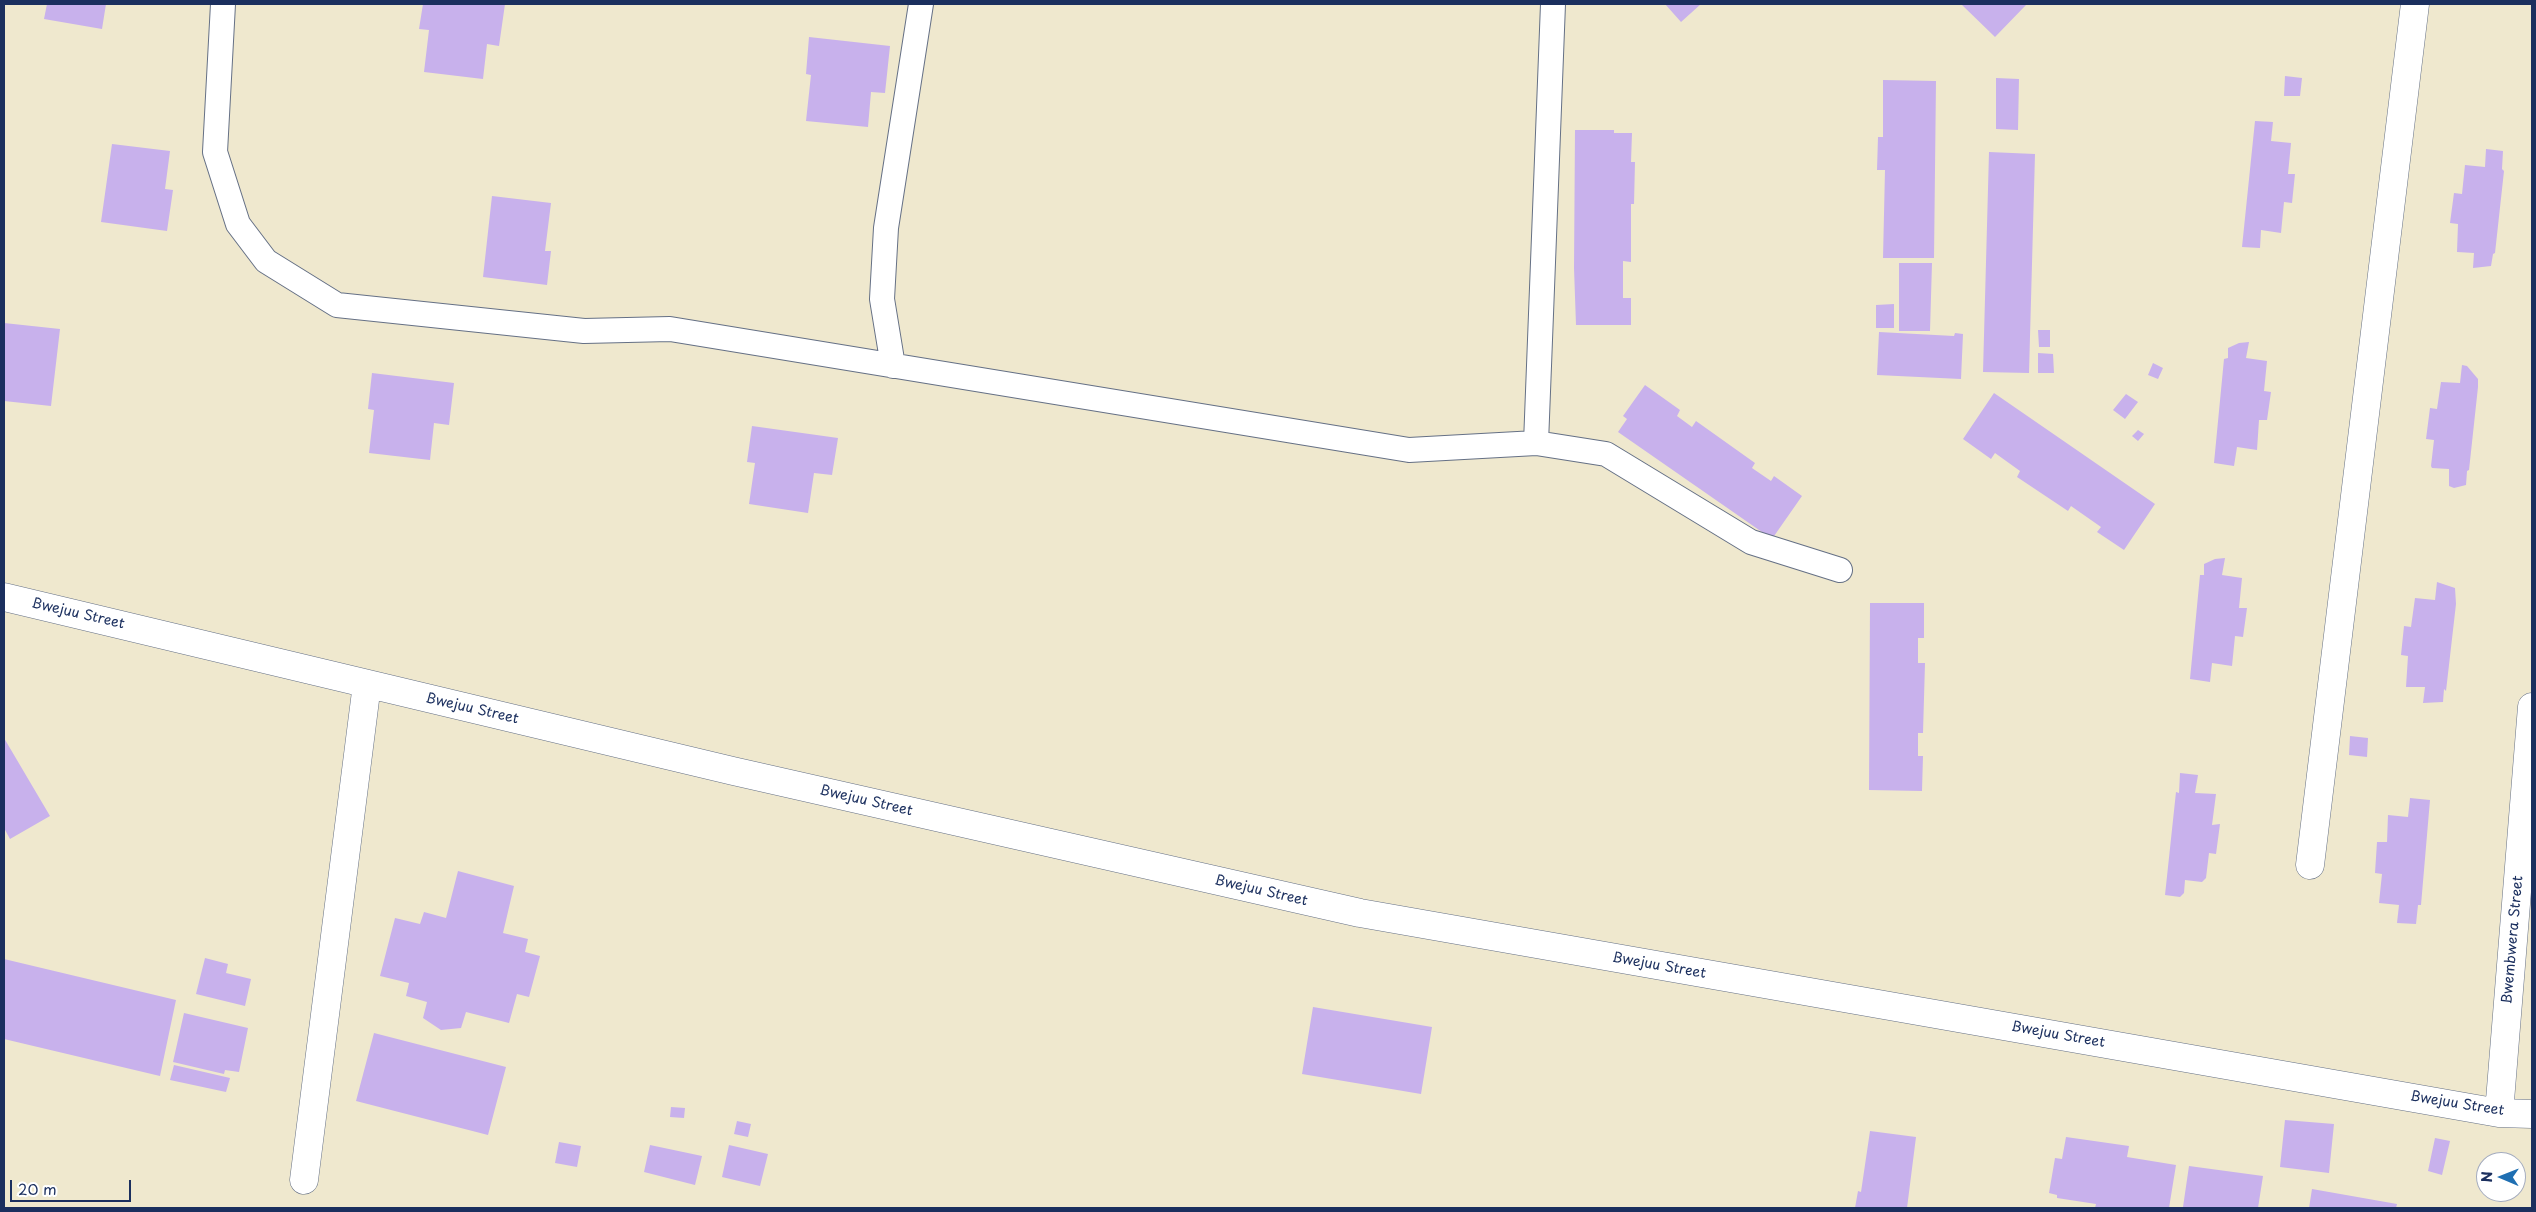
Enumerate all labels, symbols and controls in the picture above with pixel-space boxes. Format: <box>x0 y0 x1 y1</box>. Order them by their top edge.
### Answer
street label: Bwejuu Street <box>30 595 126 633</box>
street label: Bwejuu Street <box>424 690 520 728</box>
street label: Bwejuu Street <box>818 782 914 820</box>
street label: Bwejuu Street <box>1213 872 1309 910</box>
street label: Bwembwera Street <box>2499 875 2527 1005</box>
street label: Bwejuu Street <box>1611 949 1707 983</box>
street label: Bwejuu Street <box>2010 1018 2106 1052</box>
street label: Bwejuu Street <box>2409 1088 2505 1120</box>
north arrow <box>2476 1152 2526 1202</box>
scale bar <box>12 1170 134 1202</box>
text: N <box>2476 1171 2497 1182</box>
text: 20 m <box>18 1177 57 1200</box>

